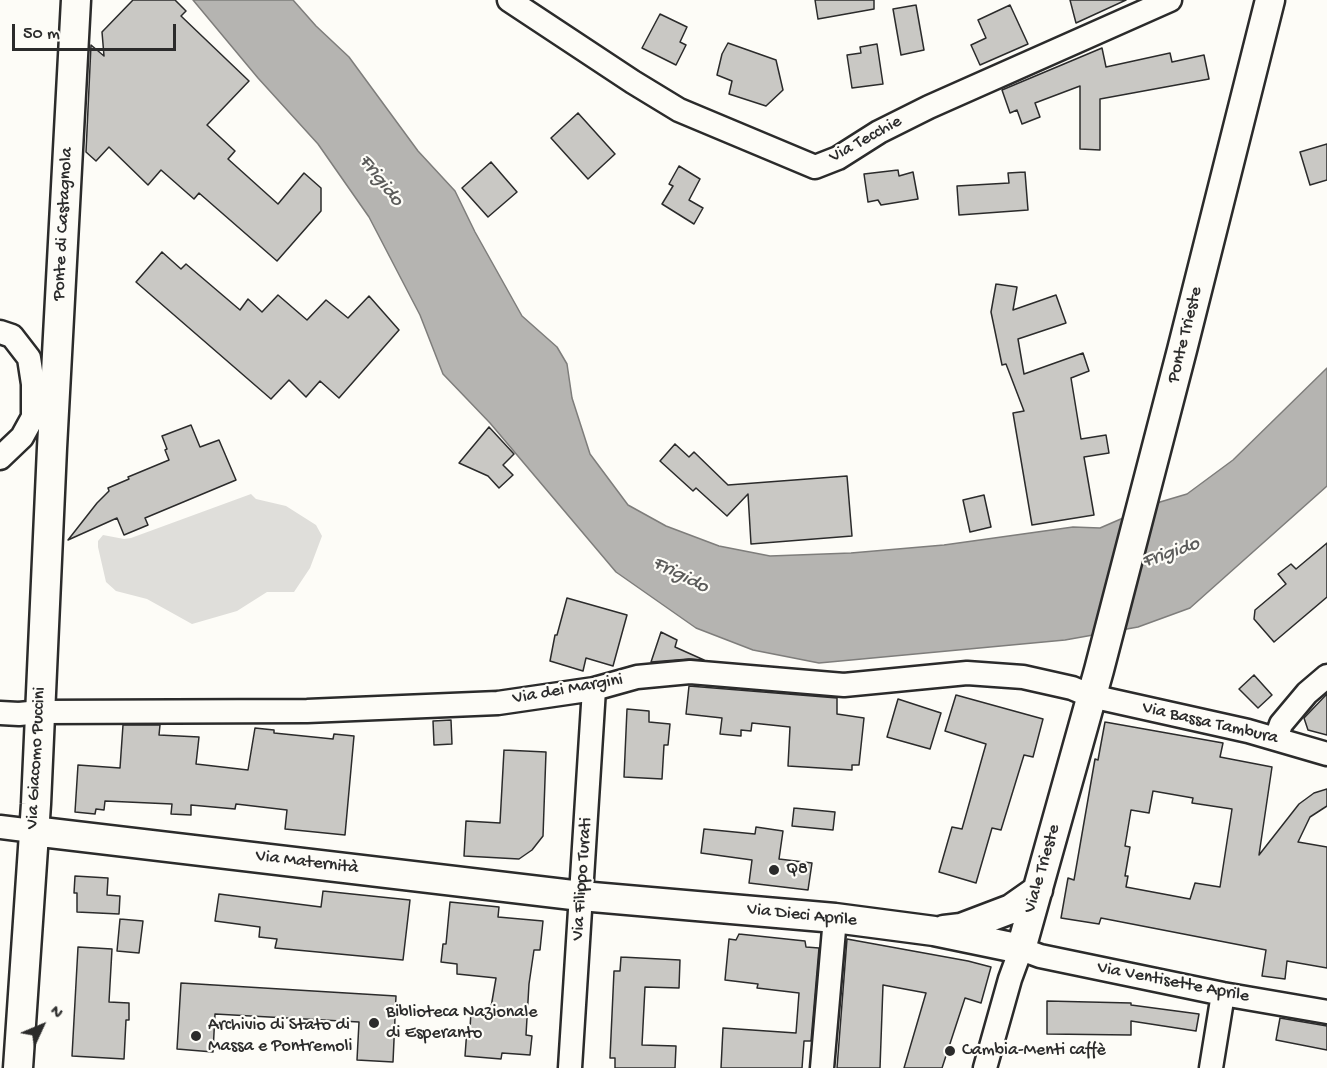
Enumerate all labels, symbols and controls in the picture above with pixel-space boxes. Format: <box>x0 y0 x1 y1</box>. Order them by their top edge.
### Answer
scale bar <box>15 12 178 50</box>
text: 50 m <box>23 24 60 45</box>
street label: Via Tecchie <box>826 111 906 169</box>
street label: Ponte di Castagnola <box>49 147 79 301</box>
water label: Frigido <box>352 150 408 212</box>
street label: Ponte Trieste <box>1164 285 1208 385</box>
water label: Frigido <box>1139 533 1203 575</box>
water label: Frigido <box>648 552 712 600</box>
street label: Via dei Margini <box>511 670 625 710</box>
street label: Via Giacomo Puccini <box>22 686 52 830</box>
street label: Via Bassa Tambura <box>1140 698 1280 750</box>
street label: Via Filippo Turati <box>568 817 598 941</box>
street label: Viale Trieste <box>1020 822 1066 916</box>
street label: Via Maternità <box>254 846 360 880</box>
place label: Q8 <box>786 859 808 881</box>
marker: Q8 <box>767 863 781 877</box>
street label: Via Dieci Aprile <box>746 899 858 933</box>
street label: Via Ventisette Aprile <box>1095 958 1251 1008</box>
north arrow <box>12 996 72 1056</box>
place label: Biblioteca Nazionale di Esperanto <box>386 1002 538 1044</box>
text: N <box>45 1003 66 1024</box>
place label: Archivio di Stato di Massa e Pontremoli <box>208 1015 352 1058</box>
marker: Biblioteca Nazionale di Esperanto <box>367 1016 381 1030</box>
marker: Archivio di Stato di Massa e Pontremoli <box>189 1029 203 1043</box>
place label: Cambia-Menti caffè <box>962 1040 1106 1062</box>
marker: Cambia-Menti caffè <box>943 1044 957 1058</box>

